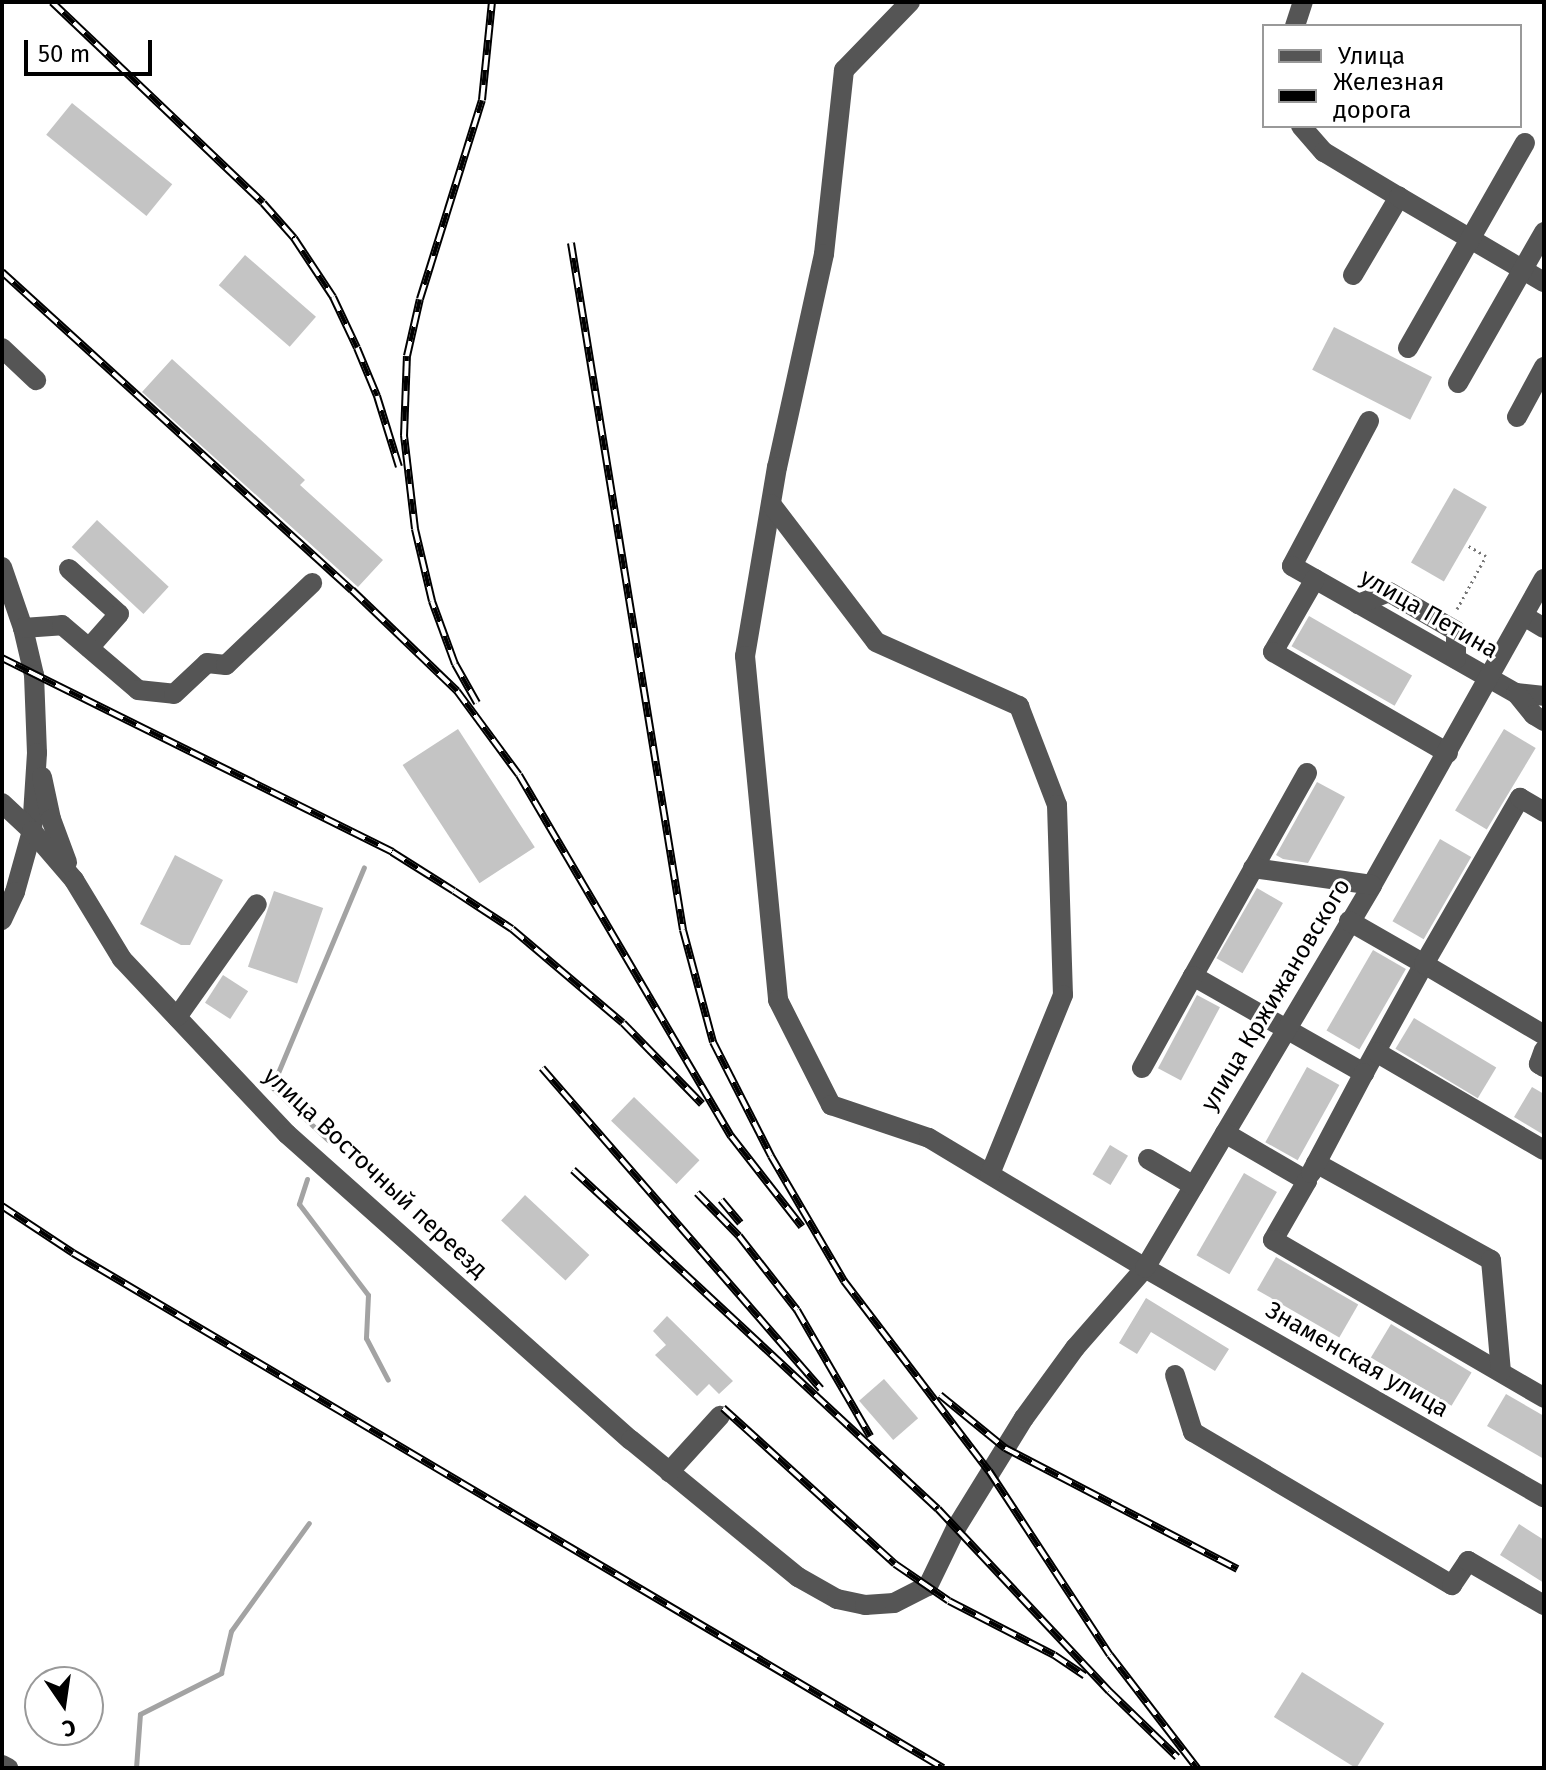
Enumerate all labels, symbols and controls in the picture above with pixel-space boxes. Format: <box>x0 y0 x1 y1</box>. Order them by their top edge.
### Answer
scale bar <box>28 24 156 74</box>
legend <box>1262 24 1522 128</box>
text: 50 m <box>38 40 90 68</box>
text: Улица <box>1338 42 1405 70</box>
text: Железная дорога <box>1333 68 1444 124</box>
street label: улица Петина <box>1355 563 1503 665</box>
street label: улица Кржижановского <box>1195 874 1357 1116</box>
street label: улица Восточный переезд <box>257 1062 493 1284</box>
street label: Знаменская улица <box>1260 1296 1454 1424</box>
north arrow <box>24 1666 104 1746</box>
text: С <box>60 1713 78 1743</box>

